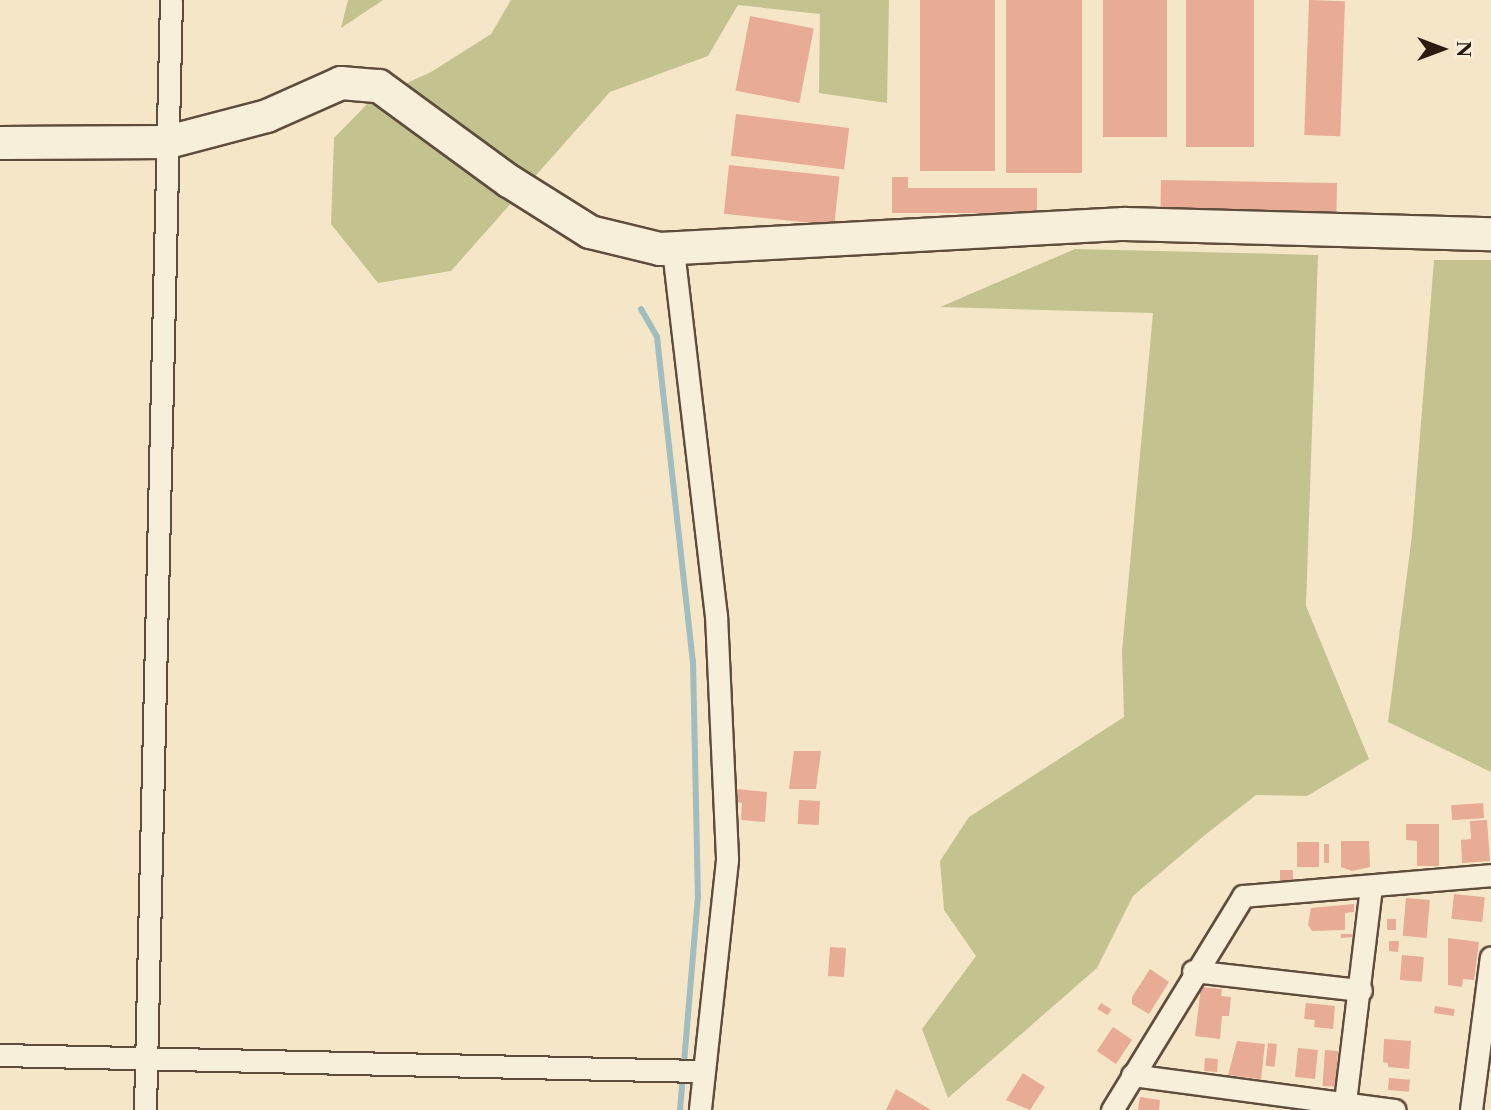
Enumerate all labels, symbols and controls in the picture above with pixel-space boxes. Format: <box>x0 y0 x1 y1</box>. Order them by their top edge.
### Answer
north arrow <box>1407 14 1477 84</box>
text: N <box>1452 41 1475 57</box>

